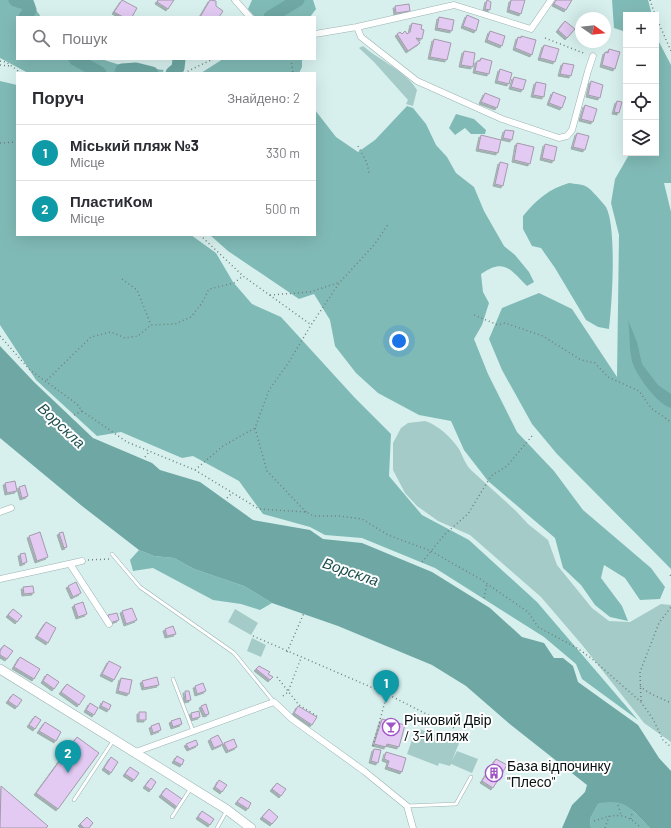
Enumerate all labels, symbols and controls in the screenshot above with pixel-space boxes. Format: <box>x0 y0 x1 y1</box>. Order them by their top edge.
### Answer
north arrow <box>575 12 611 48</box>
map controls <box>623 12 659 156</box>
button: + <box>623 12 659 48</box>
search box <box>16 16 316 60</box>
icon: search <box>30 27 52 49</box>
text: Пошук <box>62 29 107 47</box>
button: − <box>623 48 659 84</box>
button: locate <box>623 84 659 120</box>
text: Поруч <box>32 87 84 107</box>
text: Знайдено: 2 <box>227 90 300 106</box>
button: layers <box>623 120 659 156</box>
text: Міський пляж №3 <box>70 136 199 154</box>
text: 1 <box>43 145 47 161</box>
text: 330 m <box>266 145 300 161</box>
text: Місце <box>70 154 105 170</box>
text: ПластиКом <box>70 192 153 210</box>
text: 2 <box>41 201 49 217</box>
text: 500 m <box>265 201 300 217</box>
text: Місце <box>70 210 105 226</box>
your location <box>389 331 409 351</box>
water label: Ворскла <box>35 399 89 451</box>
water label: Ворскла <box>321 553 381 589</box>
pin: 1 <box>373 670 399 703</box>
place label: Річковий Двір / 3-й пляж <box>404 711 492 744</box>
bar icon: Річковий Двір / 3-й пляж <box>381 717 401 737</box>
pin: 2 <box>55 740 81 773</box>
place label: База відпочинку "Плесо" <box>507 757 611 790</box>
building icon: База відпочинку "Плесо" <box>484 763 504 783</box>

